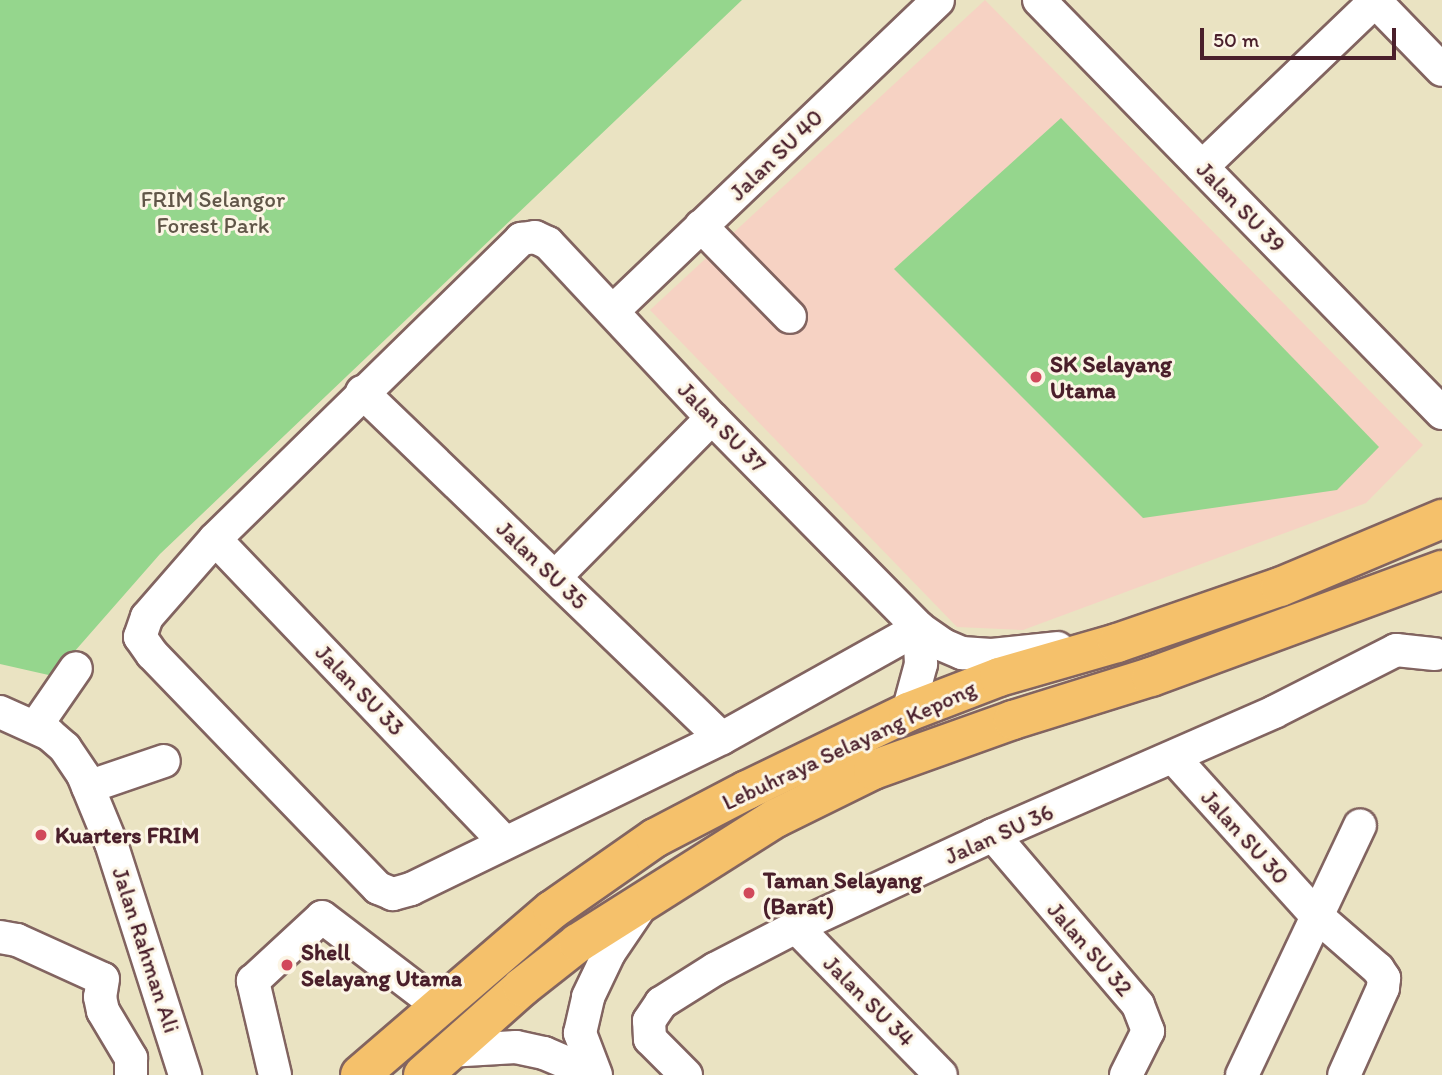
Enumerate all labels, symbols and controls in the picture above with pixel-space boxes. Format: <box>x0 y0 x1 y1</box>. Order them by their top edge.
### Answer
scale bar <box>1204 14 1400 58</box>
text: 50 m <box>1213 27 1259 52</box>
street label: Jalan SU 40 <box>723 104 829 206</box>
street label: Jalan SU 39 <box>1191 156 1291 258</box>
park label: FRIM Selangor Forest Park <box>141 185 285 239</box>
place label: SK Selayang Utama <box>1050 350 1172 404</box>
marker: SK Selayang Utama <box>1028 369 1044 385</box>
street label: Jalan SU 37 <box>672 376 772 478</box>
street label: Jalan SU 35 <box>491 515 593 615</box>
street label: Jalan SU 33 <box>310 639 410 741</box>
street label: Lebuhraya Selayang Kepong <box>718 674 980 816</box>
street label: Jalan SU 30 <box>1195 784 1295 890</box>
street label: Jalan SU 36 <box>940 798 1058 870</box>
place label: Kuarters FRIM <box>55 821 199 849</box>
marker: Kuarters FRIM <box>33 827 49 843</box>
street label: Jalan Rahman Ali <box>106 864 186 1036</box>
place label: Taman Selayang (Barat) <box>763 866 923 920</box>
marker: Taman Selayang (Barat) <box>741 885 757 901</box>
street label: Jalan SU 32 <box>1042 896 1138 1002</box>
place label: Shell Selayang Utama <box>301 938 461 992</box>
street label: Jalan SU 34 <box>818 950 920 1052</box>
marker: Shell Selayang Utama <box>279 957 295 973</box>

